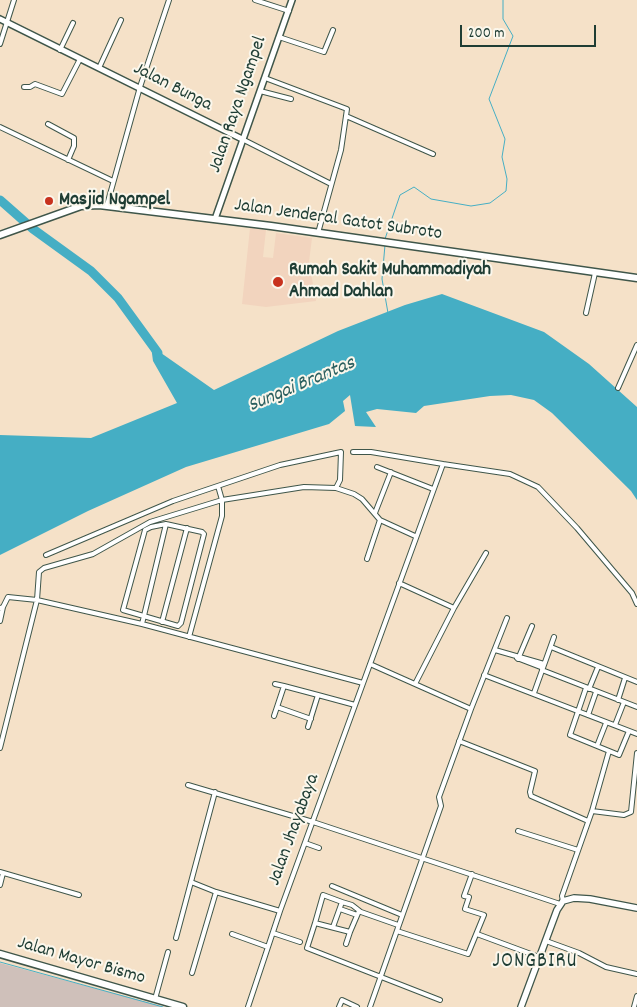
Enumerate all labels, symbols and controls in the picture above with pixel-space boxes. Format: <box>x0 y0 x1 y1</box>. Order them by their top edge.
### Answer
scale bar <box>462 15 598 47</box>
text: 200 m <box>468 23 505 45</box>
street label: Jalan Raya Ngampel <box>205 34 273 176</box>
street label: Jalan Bunga <box>129 58 215 118</box>
place label: Masjid Ngampel <box>59 190 170 212</box>
marker: Masjid Ngampel <box>43 195 55 207</box>
street label: Jalan Jenderal Gatot Subroto <box>233 195 443 247</box>
place label: Rumah Sakit Muhammadiyah Ahmad Dahlan <box>289 260 491 304</box>
marker: Rumah Sakit Muhammadiyah Ahmad Dahlan <box>271 275 285 289</box>
water label: Sungai Brantas <box>245 353 359 419</box>
street label: Jalan Jhayabaya <box>264 771 326 889</box>
street label: Jalan Mayor Bismo <box>14 933 148 991</box>
district label: JONGBIRU <box>491 950 579 976</box>

